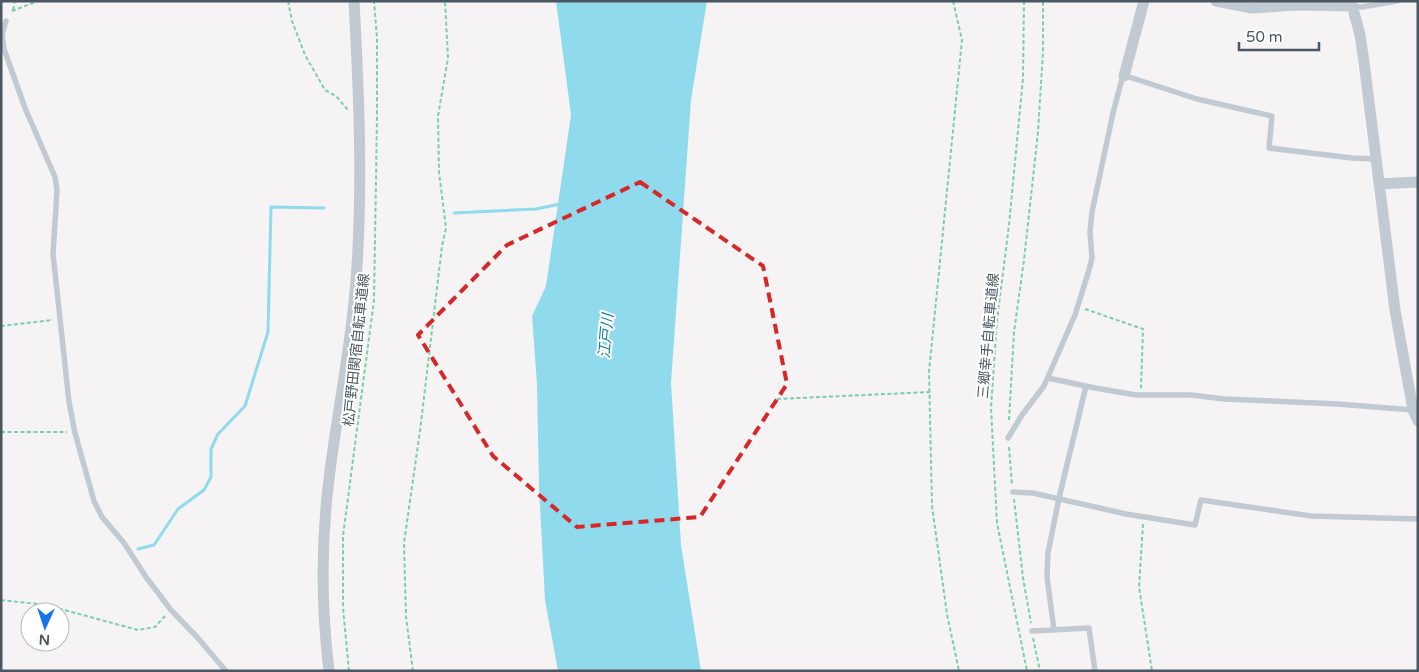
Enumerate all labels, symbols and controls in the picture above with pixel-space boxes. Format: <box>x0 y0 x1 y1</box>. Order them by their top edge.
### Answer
scale bar <box>1239 20 1319 52</box>
text: 50 m <box>1246 28 1283 46</box>
street label: 松戸野田関宿自転車道線 <box>340 273 373 428</box>
street label: 三郷幸手自転車道線 <box>975 273 1002 400</box>
water label: 江戸川 <box>595 311 617 359</box>
north arrow <box>20 602 70 652</box>
text: N <box>38 631 50 648</box>

